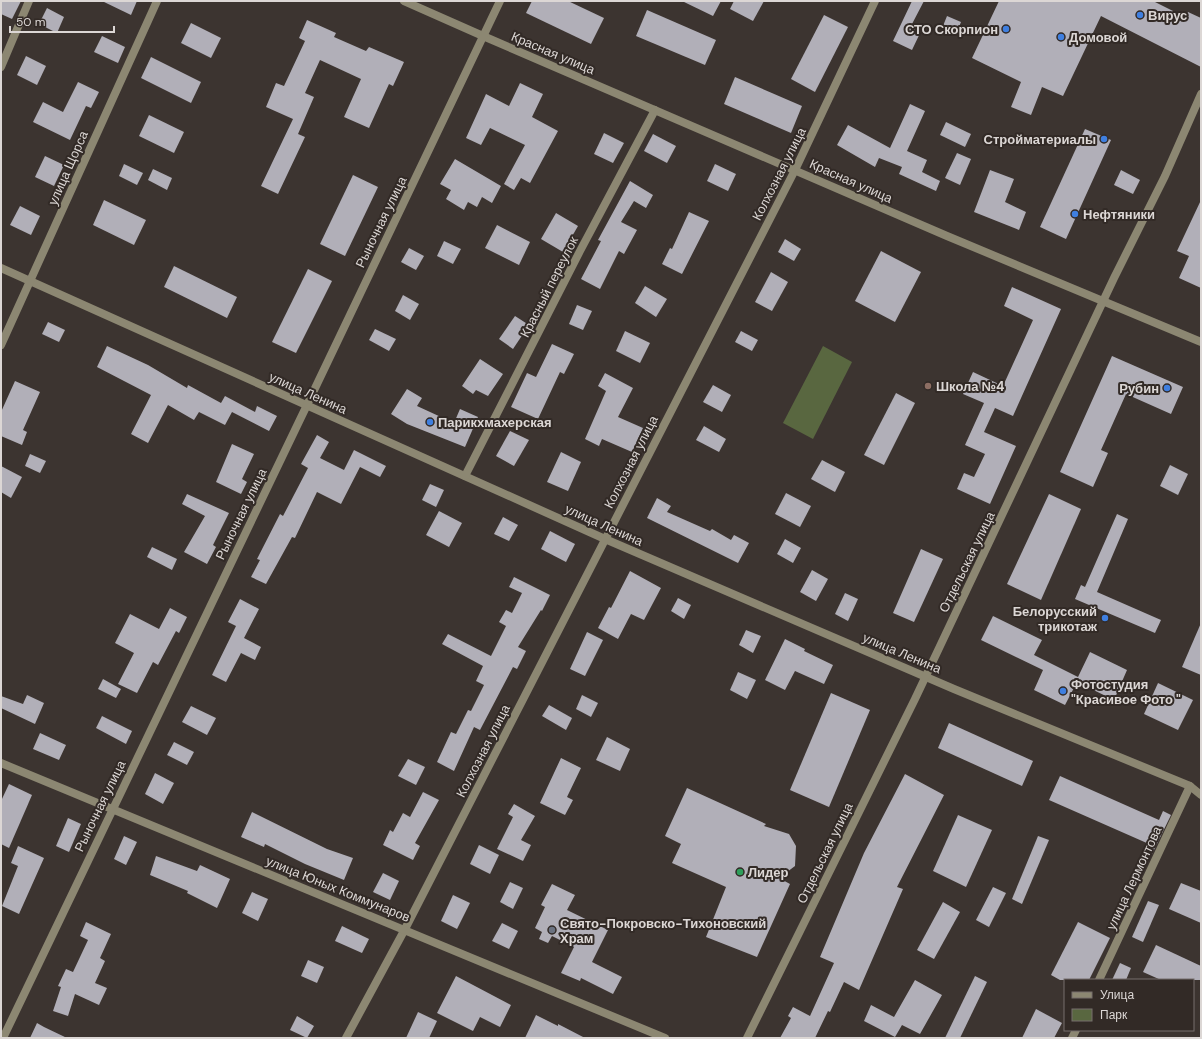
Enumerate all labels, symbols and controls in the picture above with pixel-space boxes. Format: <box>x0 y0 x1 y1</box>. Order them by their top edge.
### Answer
place label: Вирус <box>1148 7 1187 24</box>
scale bar <box>10 8 114 34</box>
marker: Вирус <box>1135 10 1145 20</box>
text: 50 m <box>16 14 45 30</box>
place label: СТО Скорпион <box>905 21 998 38</box>
marker: СТО Скорпион <box>1001 24 1011 34</box>
street label: Красная улица <box>509 28 598 79</box>
place label: Домовой <box>1069 29 1127 46</box>
marker: Домовой <box>1056 32 1066 42</box>
street label: Колхозная улица <box>748 124 810 223</box>
street label: улица Щорса <box>44 127 92 208</box>
place label: Стройматериалы <box>984 131 1096 148</box>
marker: Стройматериалы <box>1099 134 1109 144</box>
street label: Красная улица <box>807 155 896 207</box>
street label: Рыночная улица <box>352 173 411 270</box>
place label: Нефтяники <box>1083 206 1155 223</box>
marker: Нефтяники <box>1070 209 1080 219</box>
street label: Красный переулок <box>516 233 582 340</box>
street label: улица Ленина <box>266 368 350 418</box>
place label: Школа №4 <box>936 378 1005 395</box>
place label: Рубин <box>1119 380 1159 397</box>
marker: Школа №4 <box>923 381 933 391</box>
marker: Рубин <box>1162 383 1172 393</box>
street label: Колхозная улица <box>600 412 662 511</box>
place label: Парикхмахерская <box>438 414 552 431</box>
marker: Парикхмахерская <box>425 417 435 427</box>
street label: Рыночная улица <box>212 465 271 562</box>
street label: улица Ленина <box>562 500 646 550</box>
street label: Отдельская улица <box>935 508 999 615</box>
place label: Белорусский трикотаж <box>1013 603 1098 635</box>
marker: Белорусский трикотаж <box>1100 613 1110 623</box>
street label: улица Ленина <box>860 629 945 677</box>
place label: Фотостудия "Красивое Фото " <box>1071 676 1181 708</box>
marker: Фотостудия "Красивое Фото " <box>1058 686 1068 696</box>
street label: Колхозная улица <box>452 701 514 800</box>
street label: Рыночная улица <box>71 757 130 854</box>
street label: Отдельская улица <box>793 799 857 906</box>
street label: улица Лермонтова <box>1103 823 1166 933</box>
street label: улица Юных Коммунаров <box>263 852 413 926</box>
place label: Лидер <box>748 864 789 881</box>
marker: Лидер <box>735 867 745 877</box>
place label: Свято-Покровско-Тихоновский Храм <box>560 915 766 947</box>
marker: Свято-Покровско-Тихоновский Храм <box>547 925 557 935</box>
legend <box>1064 979 1194 1031</box>
text: Улица <box>1100 987 1134 1003</box>
text: Парк <box>1100 1007 1128 1023</box>

